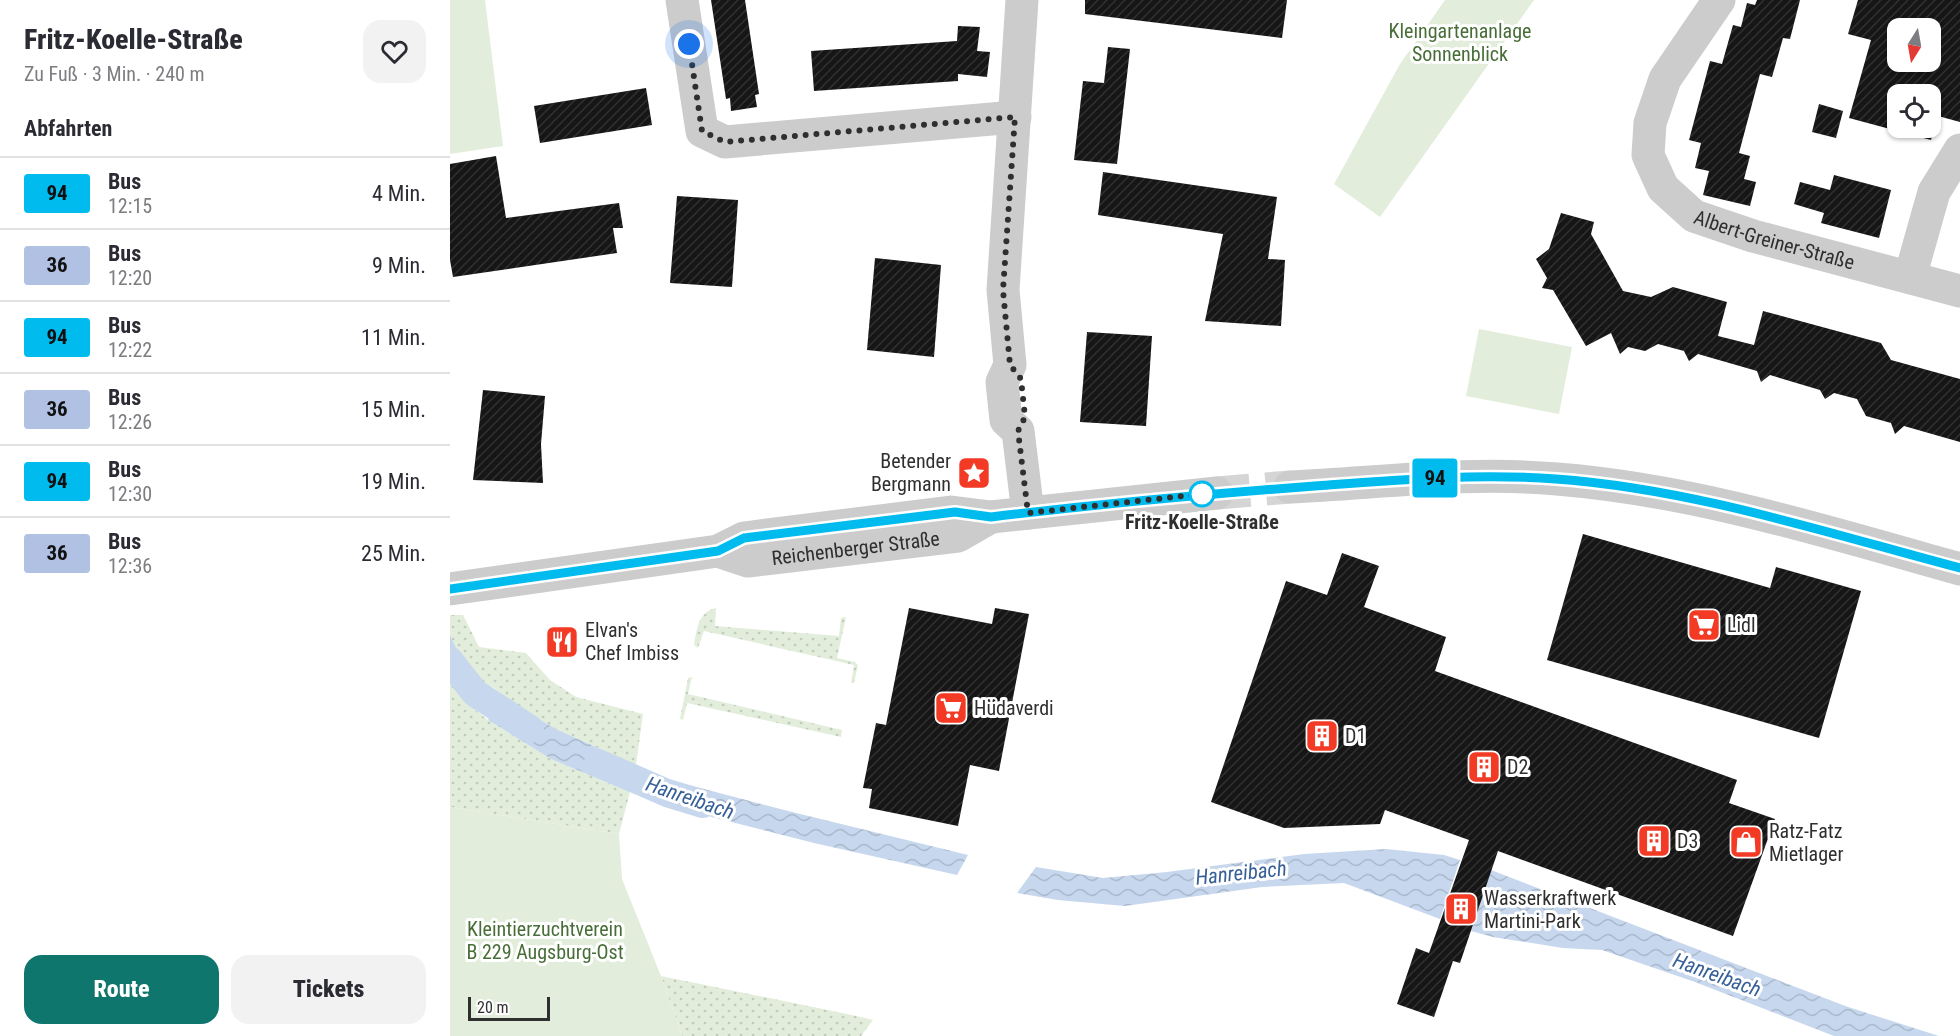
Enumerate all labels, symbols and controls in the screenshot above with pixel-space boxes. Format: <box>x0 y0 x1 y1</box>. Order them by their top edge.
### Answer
north arrow <box>1887 18 1941 72</box>
map controls <box>1887 18 1941 138</box>
park label: Kleingartenanlage Sonnenblick <box>1389 19 1531 66</box>
button: heart <box>363 20 426 83</box>
text: Fritz-Koelle-Straße <box>24 23 243 56</box>
your location <box>674 29 704 59</box>
text: Zu Fuß · 3 Min. · 240 m <box>24 62 205 86</box>
button: locate <box>1887 84 1941 138</box>
text: Abfahrten <box>24 116 112 141</box>
text: Bus <box>108 169 141 194</box>
text: 94 <box>46 181 68 205</box>
text: 4 Min. <box>372 181 426 206</box>
text: 12:15 <box>108 194 152 218</box>
street label: Albert-Greiner-Straße <box>1691 205 1857 274</box>
text: Bus <box>108 241 141 266</box>
text: 36 <box>46 253 68 277</box>
text: 9 Min. <box>372 253 426 278</box>
text: 12:20 <box>108 266 152 290</box>
text: Bus <box>108 313 141 338</box>
text: 94 <box>46 325 68 349</box>
text: 11 Min. <box>361 325 426 350</box>
text: 12:22 <box>108 338 152 362</box>
text: Bus <box>108 385 141 410</box>
text: 36 <box>46 397 68 421</box>
text: 15 Min. <box>361 397 426 422</box>
text: 12:26 <box>108 410 152 434</box>
place label: Betender Bergmann <box>871 449 951 496</box>
place icon: Betender Bergmann <box>956 455 992 491</box>
text: Bus <box>108 457 141 482</box>
line badge: 94 <box>1408 458 1462 498</box>
text: 94 <box>1424 466 1446 490</box>
text: 94 <box>46 469 68 493</box>
text: 19 Min. <box>361 469 426 494</box>
marker: Fritz-Koelle-Straße <box>1189 481 1215 507</box>
text: 12:30 <box>108 482 152 506</box>
place label: Fritz-Koelle-Straße <box>1125 510 1279 534</box>
street label: Reichenberger Straße <box>770 526 941 570</box>
text: Bus <box>108 529 141 554</box>
text: 36 <box>46 541 68 565</box>
text: 25 Min. <box>361 541 426 566</box>
text: 12:36 <box>108 554 152 578</box>
supermarket icon: Lidl <box>1686 607 1722 643</box>
place label: Lidl <box>1727 613 1756 637</box>
place label: Elvan's Chef Imbiss <box>585 618 679 665</box>
restaurant icon: Elvan's Chef Imbiss <box>544 624 580 660</box>
supermarket icon: Hüdaverdi <box>933 690 969 726</box>
place label: Hüdaverdi <box>974 696 1054 720</box>
building icon: D1 <box>1304 718 1340 754</box>
place label: D1 <box>1345 724 1366 748</box>
building icon: D2 <box>1466 749 1502 785</box>
place label: D2 <box>1507 755 1528 779</box>
water label: Hanreibach <box>643 772 737 824</box>
place label: Ratz-Fatz Mietlager <box>1769 819 1844 866</box>
building icon: D3 <box>1636 823 1672 859</box>
shop icon: Ratz-Fatz Mietlager <box>1728 824 1764 860</box>
place label: D3 <box>1677 829 1698 853</box>
water label: Hanreibach <box>1194 856 1288 890</box>
place label: Wasserkraftwerk Martini-Park <box>1484 886 1616 933</box>
building icon: Wasserkraftwerk Martini-Park <box>1443 891 1479 927</box>
park label: Kleintierzuchtverein B 229 Augsburg-Ost <box>466 917 624 964</box>
water label: Hanreibach <box>1670 948 1764 1002</box>
button: Route <box>24 955 219 1024</box>
button: Tickets <box>231 955 426 1024</box>
scale bar <box>468 994 550 1022</box>
text: 20 m <box>477 998 509 1017</box>

